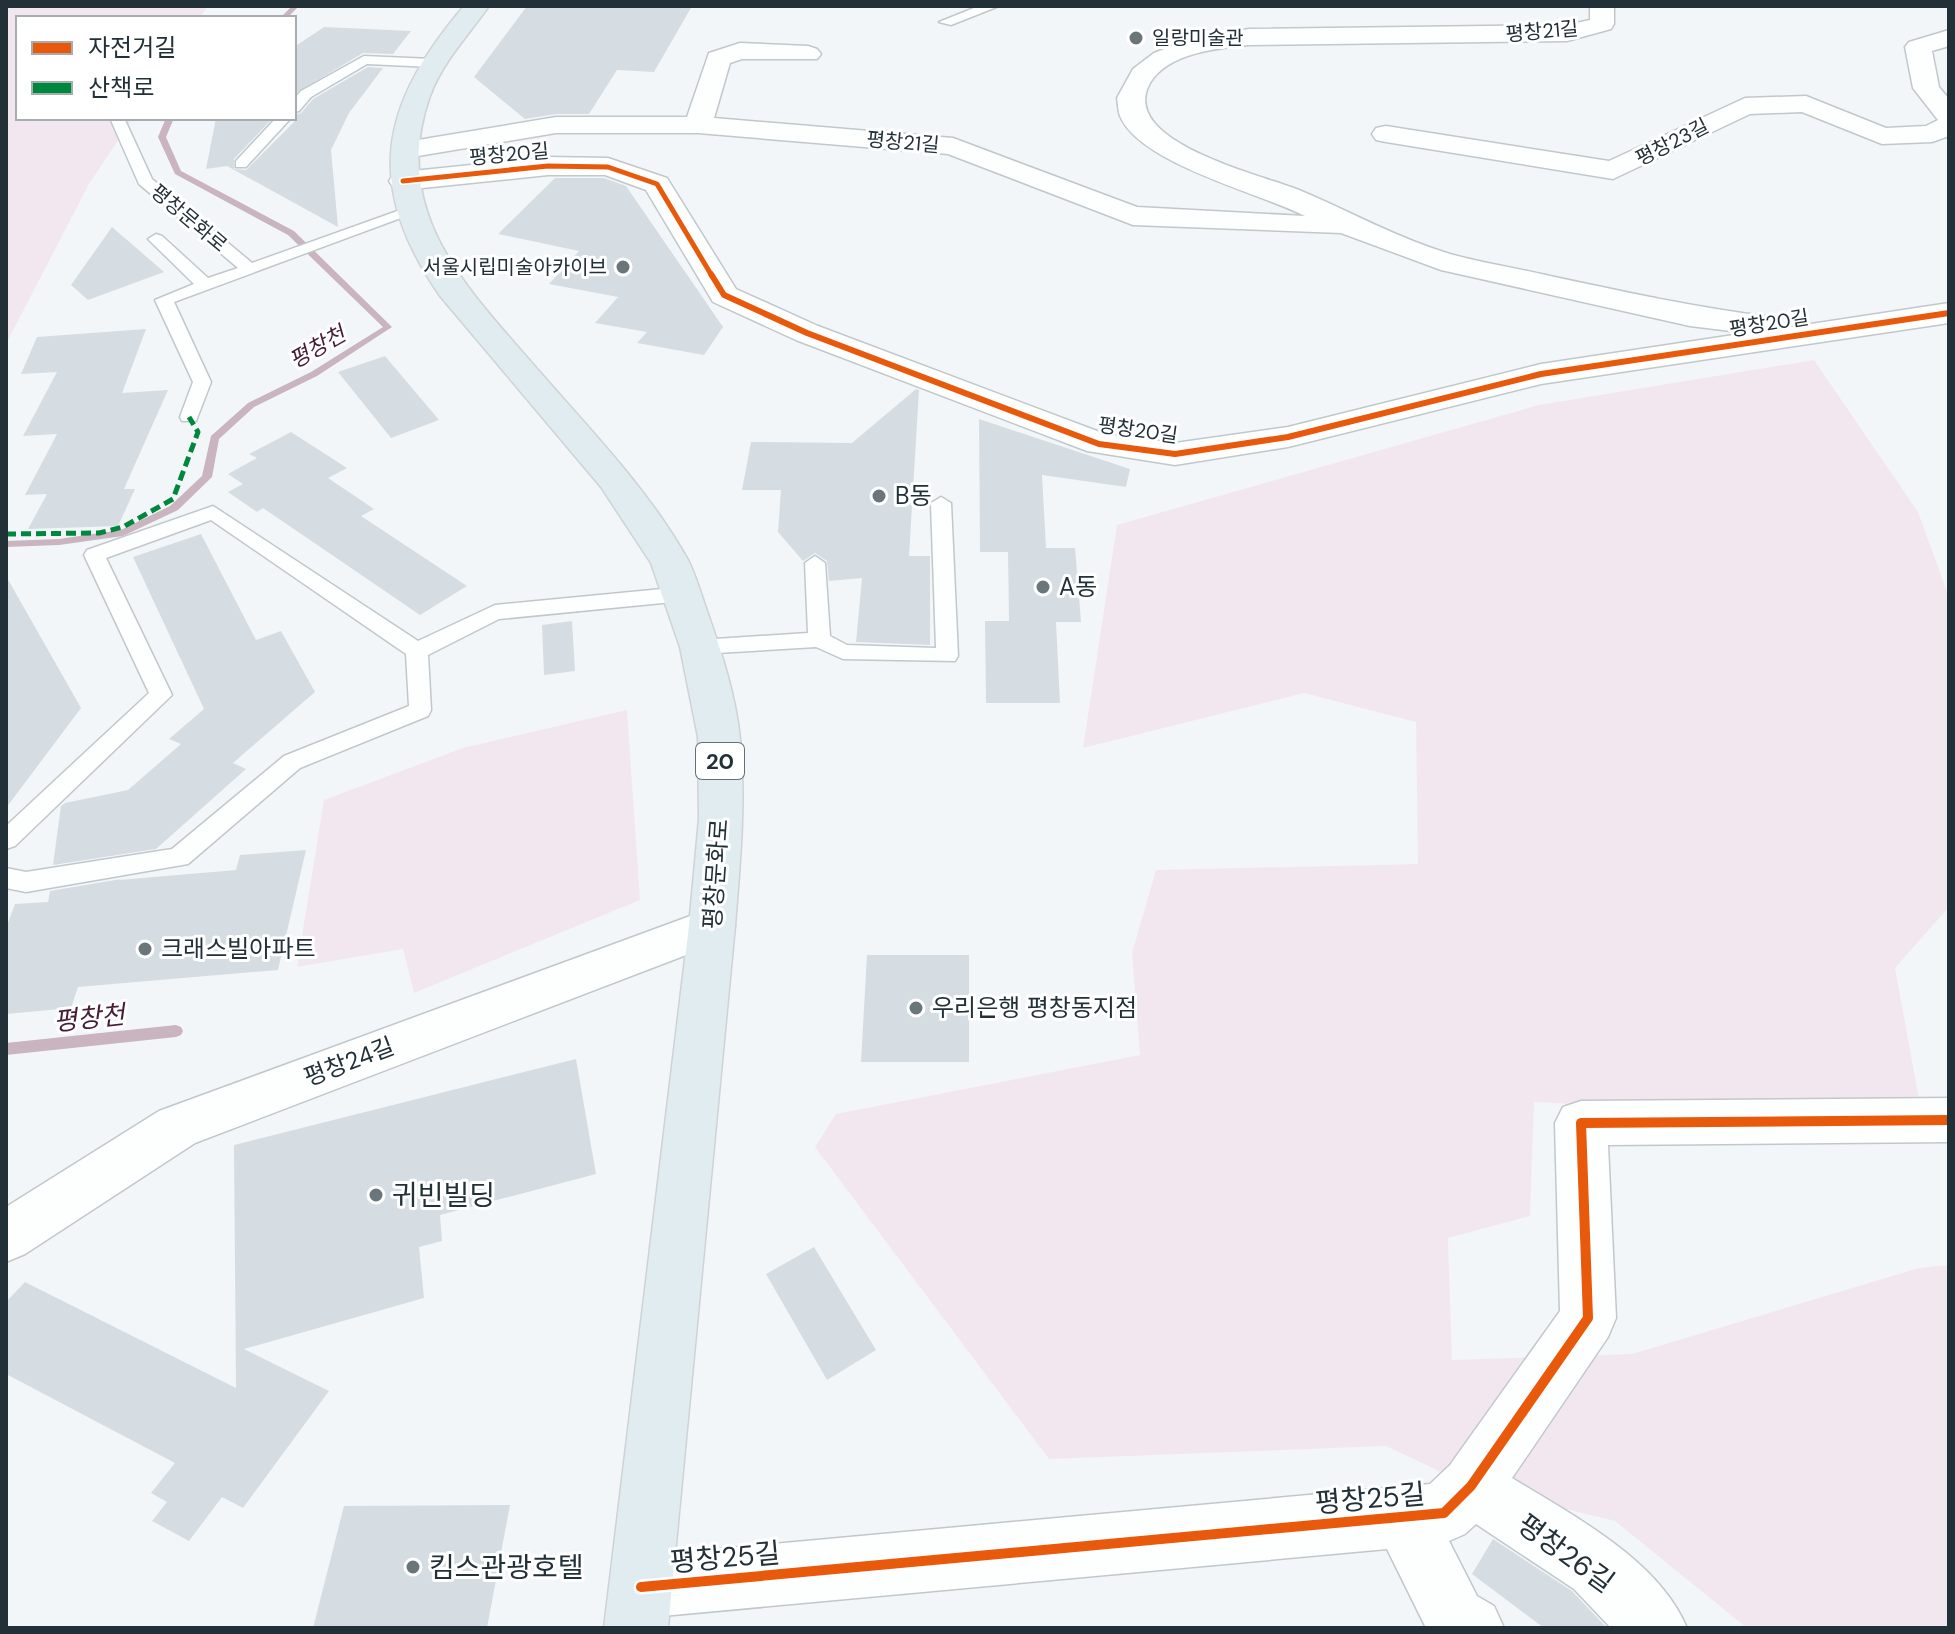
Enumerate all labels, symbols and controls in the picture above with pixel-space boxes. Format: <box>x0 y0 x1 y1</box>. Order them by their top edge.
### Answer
street label: 평창21길 <box>1505 15 1579 47</box>
legend <box>16 16 296 120</box>
place label: 일랑미술관 <box>1152 25 1244 51</box>
marker: 일랑미술관 <box>1127 29 1145 47</box>
text: 자전거길 <box>88 32 176 63</box>
text: 산책로 <box>88 72 154 103</box>
street label: 평창23길 <box>1631 113 1713 171</box>
street label: 평창21길 <box>866 126 940 158</box>
street label: 평창20길 <box>468 138 550 170</box>
street label: 평창문화로 <box>145 178 233 258</box>
place label: 서울시립미술아카이브 <box>423 254 607 280</box>
marker: 서울시립미술아카이브 <box>614 258 632 276</box>
street label: 평창20길 <box>1727 304 1811 342</box>
water label: 평창천 <box>284 318 353 375</box>
street label: 평창20길 <box>1096 412 1180 448</box>
place label: B동 <box>895 480 932 511</box>
marker: B동 <box>870 487 888 505</box>
place label: A동 <box>1059 571 1097 602</box>
marker: A동 <box>1034 578 1052 596</box>
road number: 20 <box>696 743 744 779</box>
street label: 평창문화로 <box>696 818 735 930</box>
place label: 크래스빌아파트 <box>161 933 316 964</box>
marker: 크래스빌아파트 <box>136 940 154 958</box>
place label: 우리은행 평창동지점 <box>932 992 1137 1023</box>
water label: 평창천 <box>52 997 130 1039</box>
marker: 우리은행 평창동지점 <box>907 999 925 1017</box>
street label: 평창24길 <box>299 1030 398 1093</box>
place label: 귀빈빌딩 <box>392 1177 495 1214</box>
marker: 귀빈빌딩 <box>367 1186 385 1204</box>
street label: 평창25길 <box>1313 1475 1427 1522</box>
street label: 평창26길 <box>1510 1506 1621 1601</box>
street label: 평창25길 <box>668 1534 782 1581</box>
place label: 킴스관광호텔 <box>429 1549 584 1586</box>
marker: 킴스관광호텔 <box>404 1558 422 1576</box>

